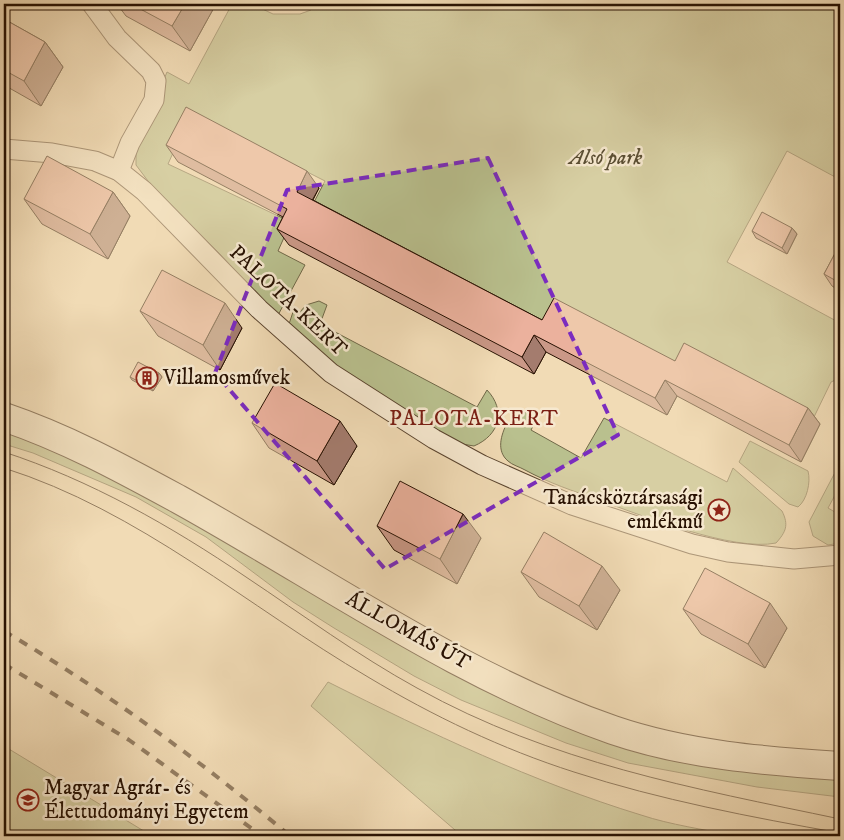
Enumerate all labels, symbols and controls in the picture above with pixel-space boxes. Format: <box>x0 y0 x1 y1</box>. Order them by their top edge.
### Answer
park label: Alsó park <box>568 145 643 171</box>
street label: PALOTA-KERT <box>224 240 352 362</box>
place label: Villamosművek <box>162 365 291 391</box>
building icon: Villamosművek <box>135 366 159 390</box>
district label: PALOTA-KERT <box>389 405 559 432</box>
place label: Tanácsköztársasági emlékmű <box>544 485 703 535</box>
place icon: Tanácsköztársasági emlékmű <box>707 498 731 522</box>
street label: ÁLLOMÁS ÚT <box>341 584 476 676</box>
place label: Magyar Agrár- és Élettudományi Egyetem <box>44 775 249 825</box>
school or university icon: Magyar Agrár- és Élettudományi Egyetem <box>16 788 40 812</box>

